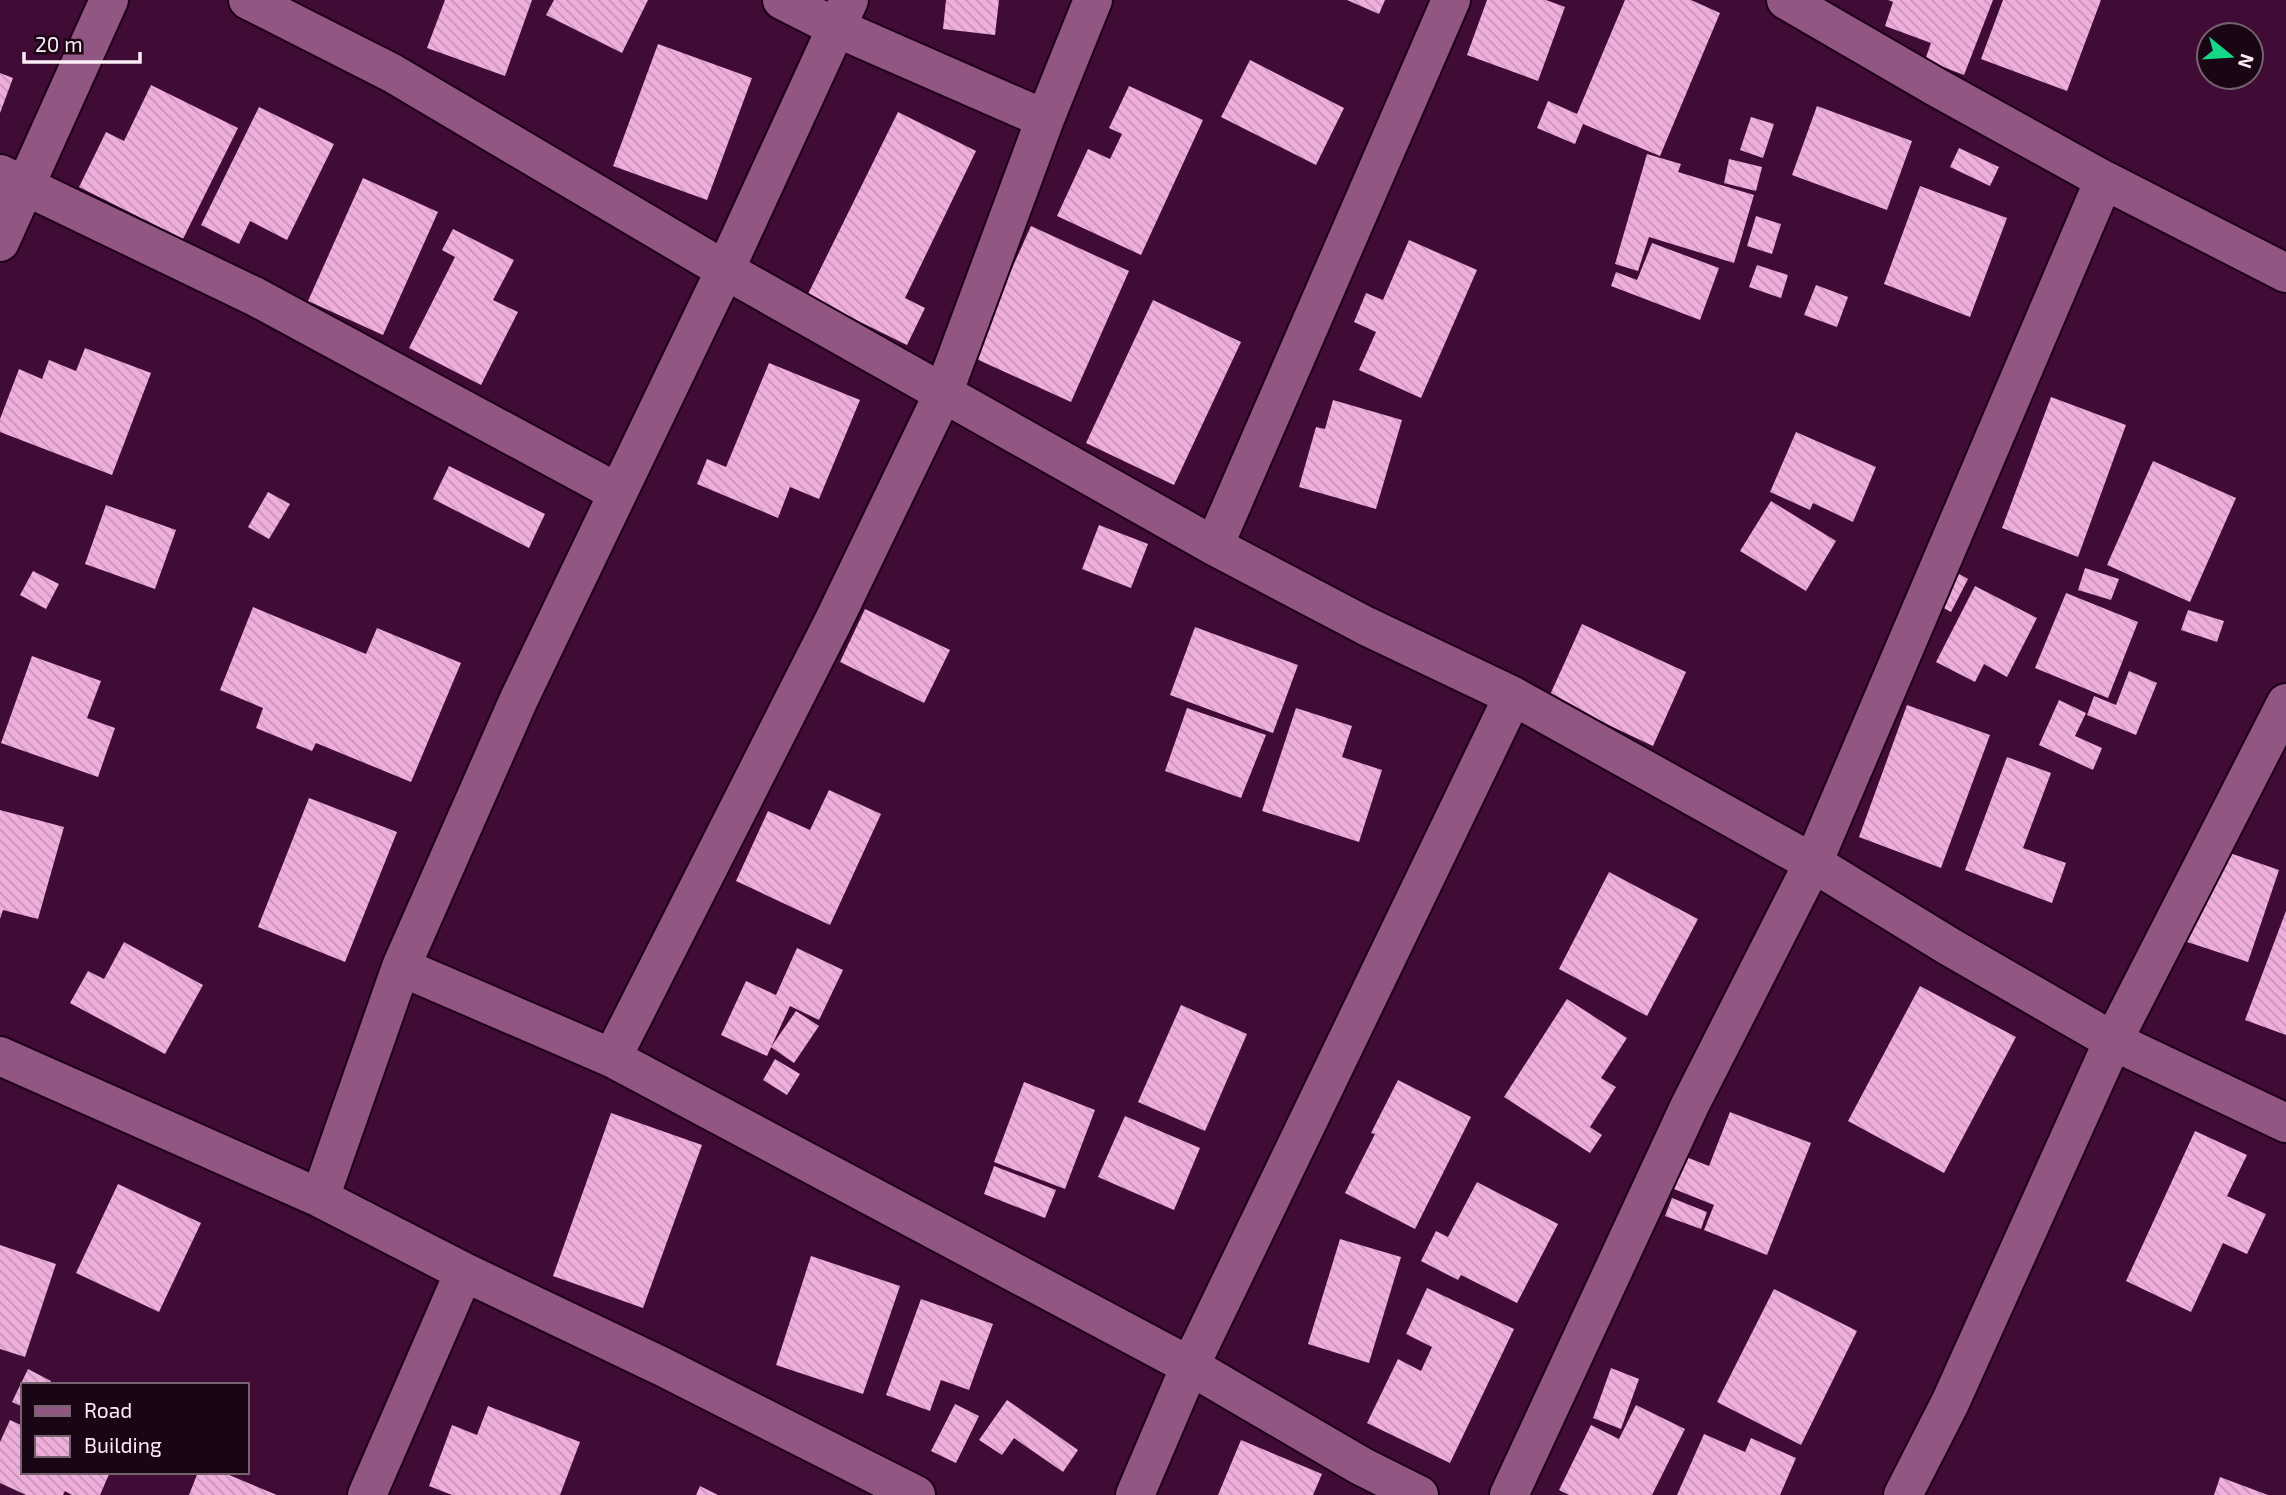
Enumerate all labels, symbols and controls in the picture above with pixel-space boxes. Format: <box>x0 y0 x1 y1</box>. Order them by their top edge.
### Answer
scale bar <box>24 21 140 65</box>
north arrow <box>2195 21 2265 91</box>
text: 20 m <box>35 31 83 56</box>
text: N <box>2234 51 2260 71</box>
legend <box>21 1383 248 1474</box>
text: Road <box>84 1397 132 1422</box>
text: Building <box>84 1432 162 1457</box>

